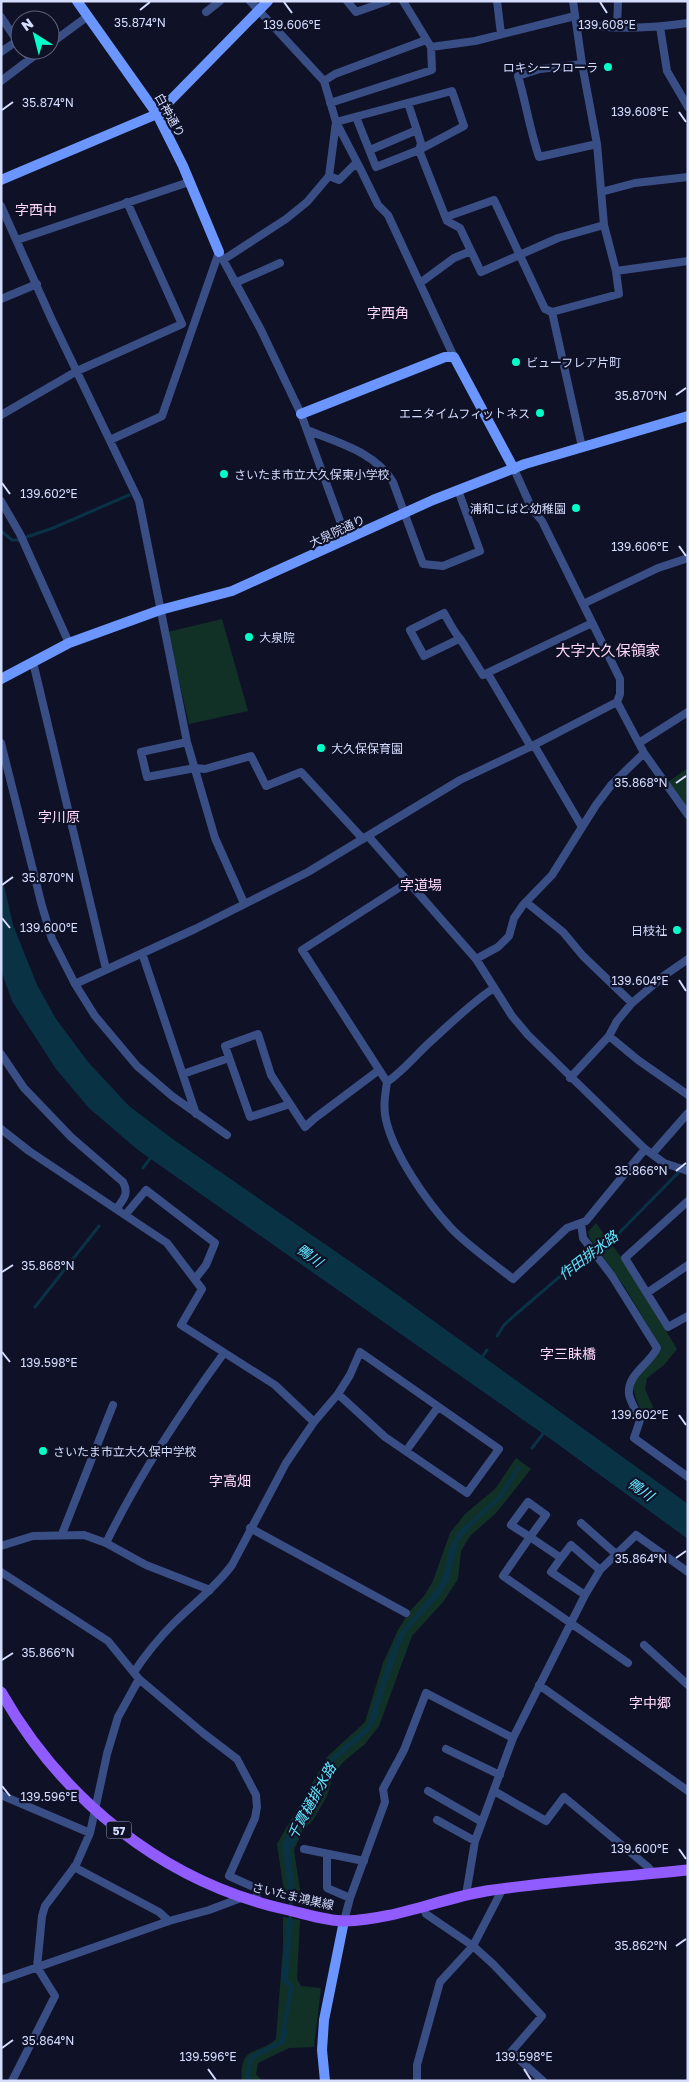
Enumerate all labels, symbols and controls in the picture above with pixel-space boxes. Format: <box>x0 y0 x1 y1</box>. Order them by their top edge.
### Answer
north arrow <box>10 10 60 60</box>
text: N <box>18 14 36 34</box>
text: 35.874°N <box>114 15 166 30</box>
text: 139.606°E <box>263 17 321 32</box>
text: 139.608°E <box>578 17 636 32</box>
place label: ロキシーフローラ <box>503 60 598 75</box>
marker: ロキシーフローラ <box>602 61 614 73</box>
street label: 白神通り <box>152 90 188 140</box>
text: 35.874°N <box>22 95 74 110</box>
text: 139.608°E <box>611 104 669 119</box>
district label: 字西中 <box>15 201 57 218</box>
district label: 字西角 <box>367 304 409 321</box>
place label: ビューフレア片町 <box>526 355 621 370</box>
marker: ビューフレア片町 <box>510 356 522 368</box>
text: 35.870°N <box>615 388 667 403</box>
place label: エニタイムフィットネス <box>399 406 530 421</box>
marker: エニタイムフィットネス <box>534 407 546 419</box>
place label: さいたま市立大久保東小学校 <box>234 467 390 482</box>
marker: さいたま市立大久保東小学校 <box>218 468 230 480</box>
text: 139.602°E <box>20 486 78 501</box>
place label: 浦和こばと幼稚園 <box>470 501 566 516</box>
marker: 浦和こばと幼稚園 <box>570 502 582 514</box>
street label: 大泉院通り <box>307 512 367 550</box>
text: 139.606°E <box>611 539 669 554</box>
place label: 大泉院 <box>259 630 295 645</box>
marker: 大泉院 <box>243 631 255 643</box>
district label: 大字大久保領家 <box>555 641 661 659</box>
place label: 大久保保育園 <box>331 741 403 756</box>
marker: 大久保保育園 <box>315 742 327 754</box>
text: 35.868°N <box>614 775 668 790</box>
district label: 字川原 <box>38 808 80 825</box>
text: 35.870°N <box>22 870 74 885</box>
district label: 字道場 <box>400 876 442 893</box>
text: 139.600°E <box>20 920 78 935</box>
place label: 日枝社 <box>631 923 667 938</box>
marker: 日枝社 <box>671 924 683 936</box>
text: 139.604°E <box>611 973 669 988</box>
text: 35.866°N <box>614 1163 668 1178</box>
water label: 作田排水路 <box>555 1227 622 1283</box>
water label: 鴨川 <box>294 1240 328 1271</box>
text: 35.868°N <box>21 1258 75 1273</box>
district label: 字三眛橋 <box>540 1345 596 1362</box>
text: 139.598°E <box>20 1355 78 1370</box>
text: 139.602°E <box>611 1407 669 1422</box>
place label: さいたま市立大久保中学校 <box>53 1444 197 1459</box>
marker: さいたま市立大久保中学校 <box>37 1445 49 1457</box>
district label: 字高畑 <box>209 1472 251 1489</box>
water label: 鴨川 <box>625 1474 659 1505</box>
text: 35.864°N <box>615 1551 667 1566</box>
text: 35.866°N <box>21 1645 75 1660</box>
district label: 字中郷 <box>629 1694 671 1711</box>
water label: 千貫樋排水路 <box>283 1759 339 1842</box>
text: 139.596°E <box>20 1789 78 1804</box>
road number: 57 <box>106 1822 132 1838</box>
text: 139.600°E <box>611 1841 669 1856</box>
street label: さいたま鴻巣線 <box>251 1879 335 1913</box>
text: 35.862°N <box>615 1938 667 1953</box>
text: 35.864°N <box>22 2033 74 2048</box>
text: 139.596°E <box>179 2049 237 2064</box>
text: 139.598°E <box>495 2049 553 2064</box>

